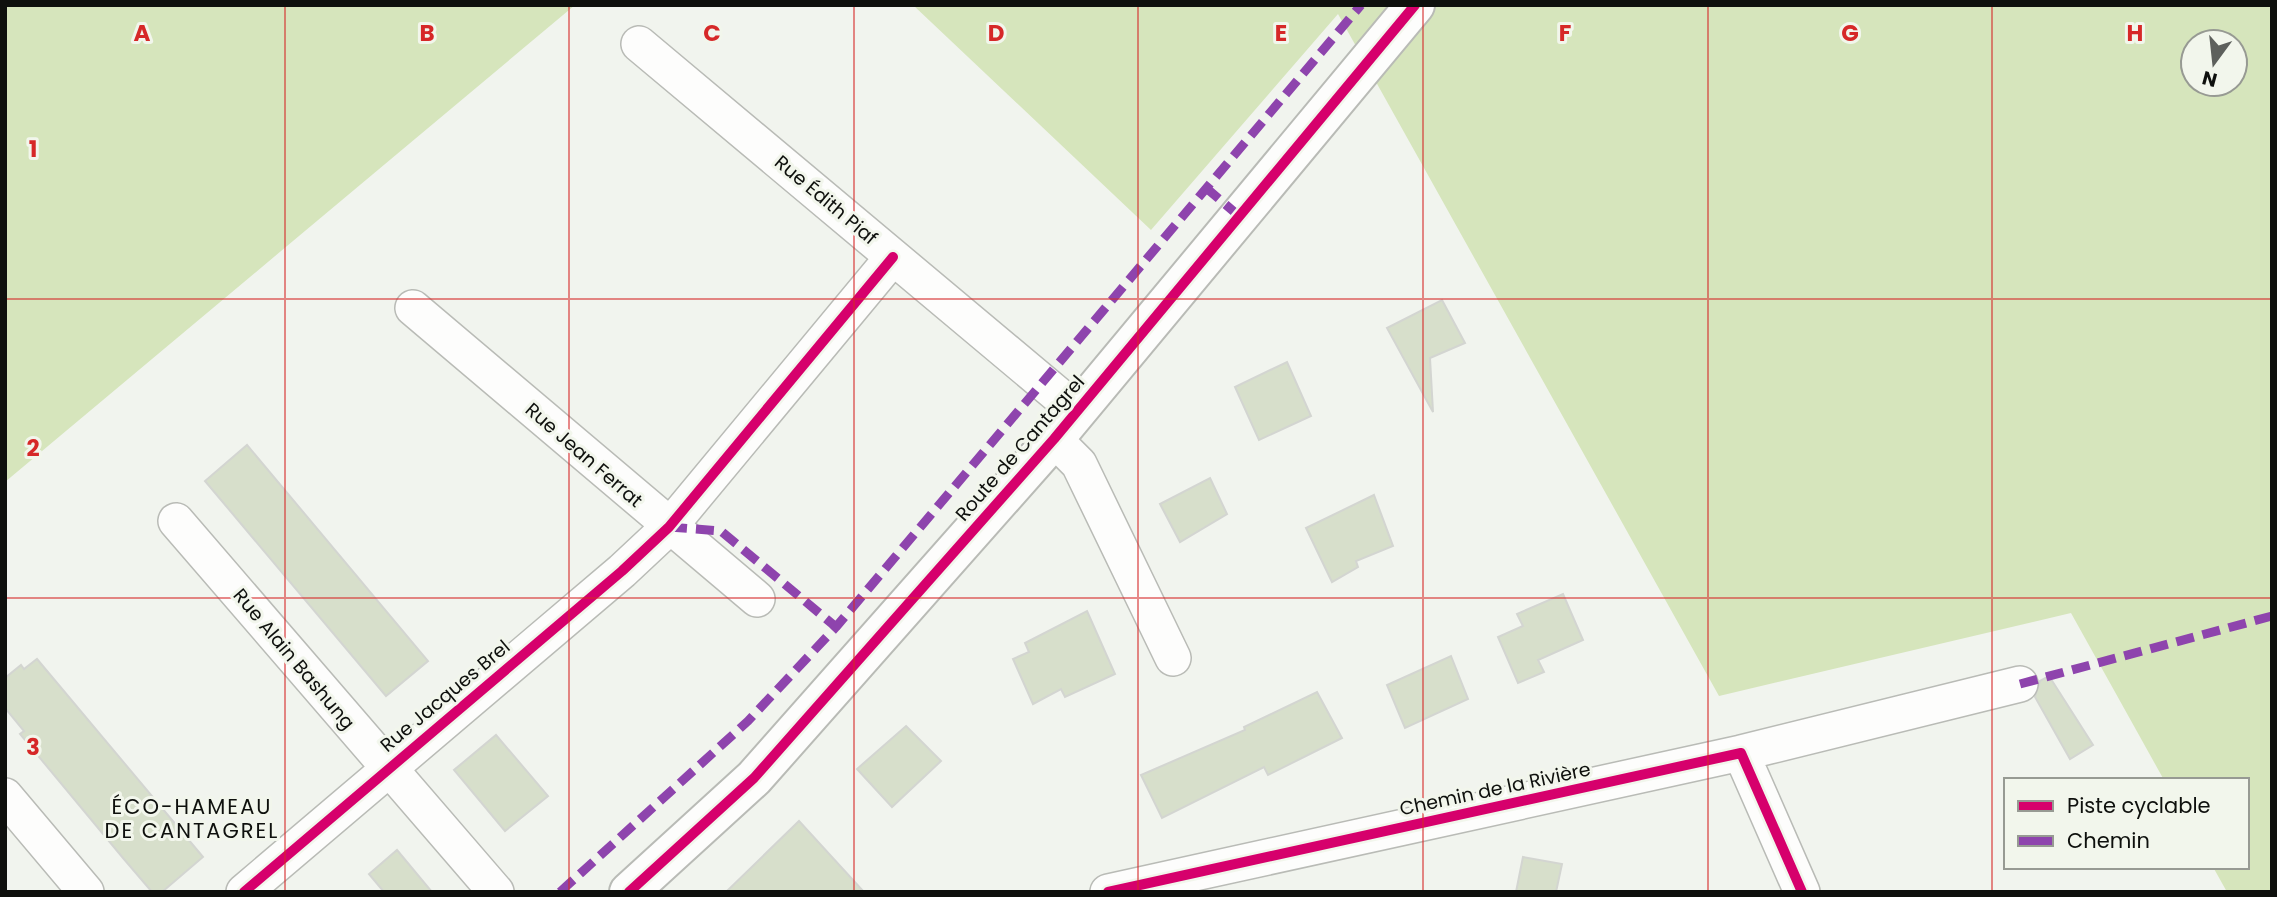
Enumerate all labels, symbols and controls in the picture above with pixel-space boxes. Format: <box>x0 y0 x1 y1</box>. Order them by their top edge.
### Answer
text: A <box>134 17 151 49</box>
text: B <box>419 17 435 49</box>
text: C <box>703 17 721 49</box>
text: D <box>988 17 1004 49</box>
text: E <box>1275 17 1287 49</box>
text: F <box>1559 17 1571 49</box>
text: G <box>1841 17 1859 49</box>
text: H <box>2127 17 2143 49</box>
north arrow <box>2179 28 2249 98</box>
text: N <box>2199 64 2220 94</box>
text: 1 <box>29 133 37 165</box>
street label: Rue Édith Piaf <box>769 149 883 251</box>
street label: Route de Cantagrel <box>949 369 1091 527</box>
street label: Rue Jean Ferrat <box>519 396 649 514</box>
text: 2 <box>26 432 40 464</box>
street label: Rue Alain Bashung <box>227 583 361 735</box>
street label: Rue Jacques Brel <box>374 634 516 758</box>
text: 3 <box>26 731 40 763</box>
street label: Chemin de la Rivière <box>1397 756 1593 822</box>
legend <box>2004 778 2249 869</box>
text: Piste cyclable <box>2067 791 2211 820</box>
district label: ÉCO-HAMEAU DE CANTAGREL <box>105 792 279 845</box>
text: Chemin <box>2067 826 2150 855</box>

